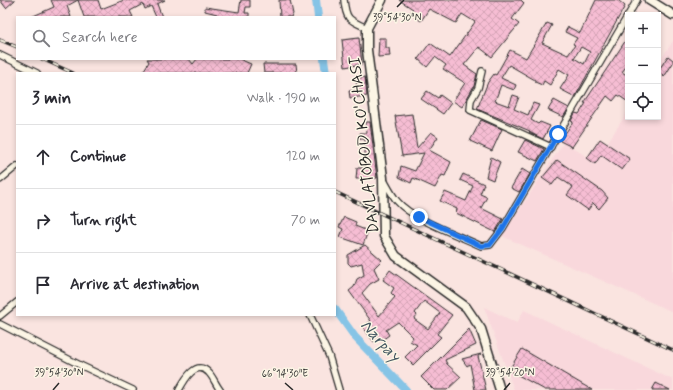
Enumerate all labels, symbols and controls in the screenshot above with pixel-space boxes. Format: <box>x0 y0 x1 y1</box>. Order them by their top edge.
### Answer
text: 39°54'30"N <box>373 11 422 25</box>
map controls <box>625 12 661 120</box>
button: + <box>625 12 661 48</box>
search box <box>16 16 336 60</box>
icon: search <box>30 27 52 49</box>
text: Search here <box>62 28 138 48</box>
button: − <box>625 48 661 84</box>
street label: DAVLATOBOD KO'CHASI <box>345 55 384 235</box>
button: locate <box>625 84 661 120</box>
text: 3 min <box>32 87 71 109</box>
text: Walk · 190 m <box>247 90 320 107</box>
route start <box>549 125 567 143</box>
icon: ahead <box>32 146 54 168</box>
text: Continue <box>70 147 126 167</box>
text: 120 m <box>286 148 320 165</box>
route end <box>410 208 428 226</box>
icon: right <box>32 210 54 232</box>
text: Turn right <box>70 211 137 231</box>
text: 70 m <box>291 212 320 229</box>
icon: arrive <box>32 274 54 296</box>
text: Arrive at destination <box>70 275 199 295</box>
water label: Narpay <box>356 315 406 367</box>
text: 39°54'30"N <box>35 366 84 380</box>
text: 39°54'20"N <box>486 366 535 380</box>
text: 66°14'30"E <box>262 367 308 381</box>

